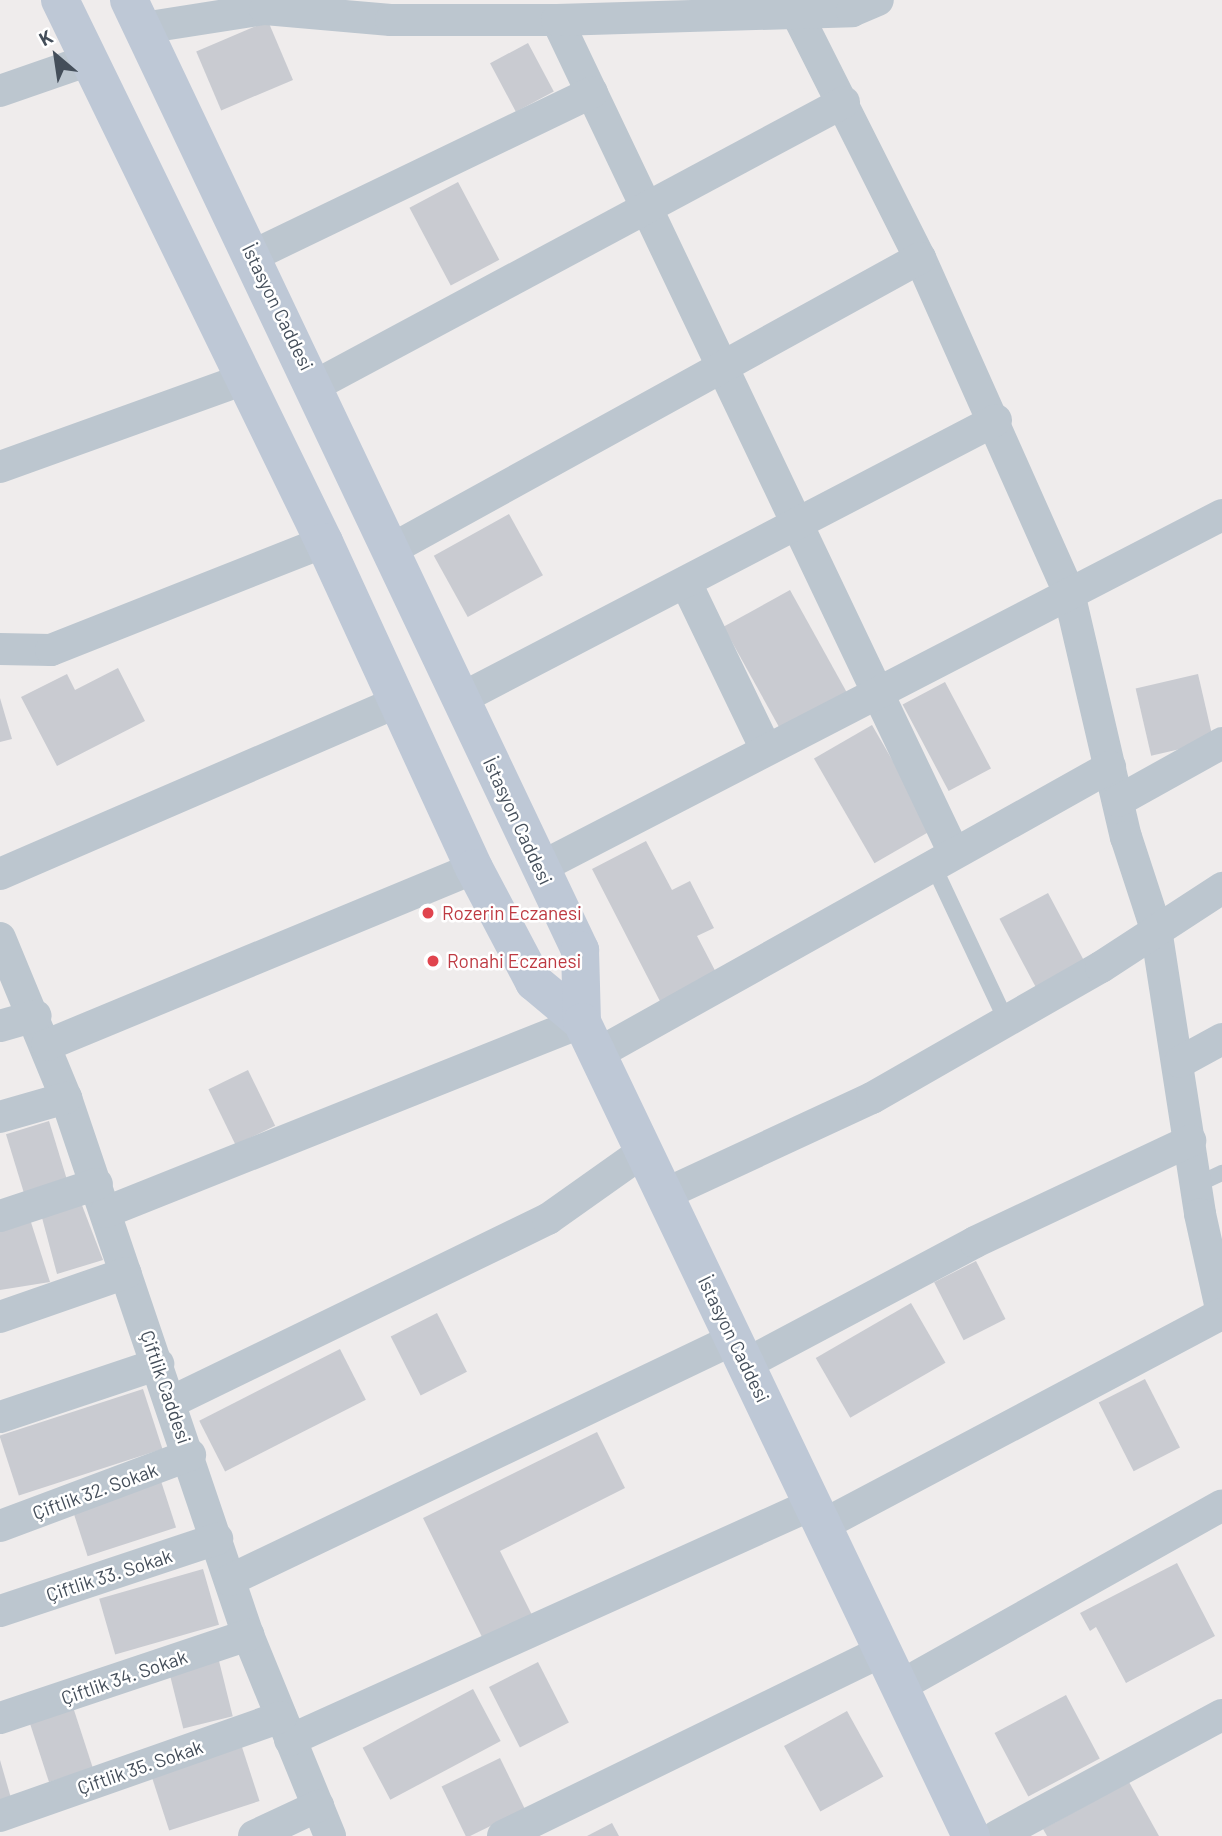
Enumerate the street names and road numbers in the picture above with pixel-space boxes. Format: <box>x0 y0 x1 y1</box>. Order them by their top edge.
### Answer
street label: İstasyon Caddesi <box>238 240 318 374</box>
street label: İstasyon Caddesi <box>479 754 557 888</box>
street label: İstasyon Caddesi <box>694 1272 774 1406</box>
street label: Çiftlik Caddesi <box>136 1327 196 1447</box>
street label: Çiftlik 32. Sokak <box>29 1458 161 1524</box>
street label: Çiftlik 33. Sokak <box>43 1544 175 1606</box>
street label: Çiftlik 34. Sokak <box>58 1645 190 1709</box>
street label: Çiftlik 35. Sokak <box>74 1735 206 1799</box>

